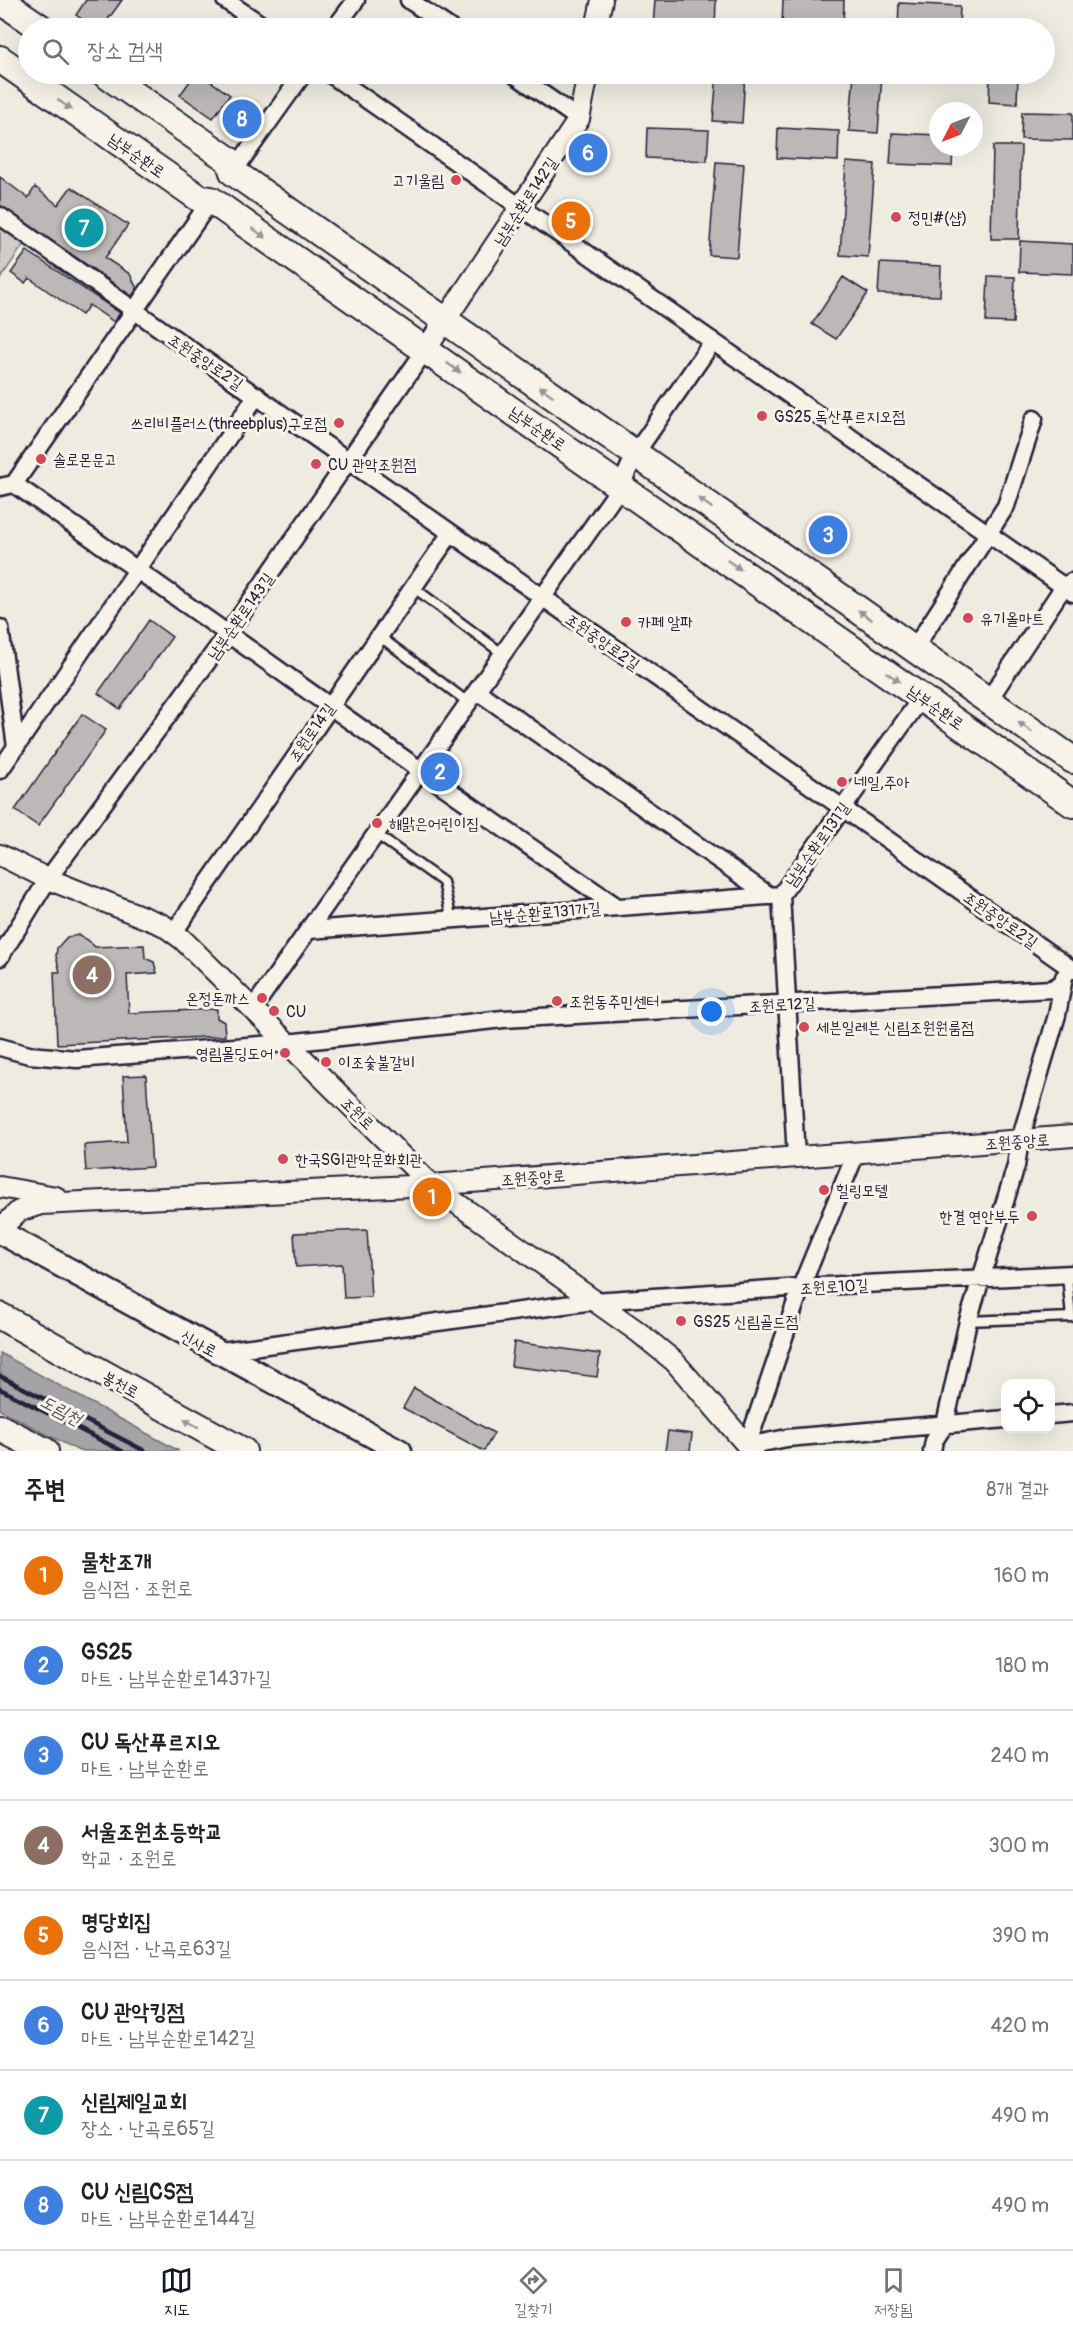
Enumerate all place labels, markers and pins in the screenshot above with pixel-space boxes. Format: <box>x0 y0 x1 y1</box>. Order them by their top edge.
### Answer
pin: 8 <box>222 96 262 142</box>
pin: 6 <box>568 130 608 176</box>
place label: 고기울림 <box>393 171 444 191</box>
marker: 고기울림 <box>449 173 463 187</box>
pin: 5 <box>552 198 590 244</box>
pin: 7 <box>64 206 104 250</box>
place label: 정민#(샵) <box>908 208 967 228</box>
marker: 정민#(샵) <box>889 210 903 224</box>
place label: GS25 독산푸르지오점 <box>774 407 905 427</box>
marker: GS25 독산푸르지오점 <box>755 409 769 423</box>
place label: 쓰리비플러스(threebplus)구로점 <box>131 414 327 434</box>
marker: 쓰리비플러스(threebplus)구로점 <box>332 416 346 430</box>
place label: 솔로몬문고 <box>53 450 117 470</box>
marker: 솔로몬문고 <box>34 452 48 466</box>
place label: CU 관악조원점 <box>328 455 416 475</box>
marker: CU 관악조원점 <box>309 457 323 471</box>
pin: 3 <box>808 512 848 558</box>
place label: 유기올마트 <box>980 609 1044 629</box>
marker: 유기올마트 <box>961 611 975 625</box>
place label: 카페 알파 <box>638 613 693 633</box>
marker: 카페 알파 <box>619 615 633 629</box>
pin: 2 <box>420 750 460 794</box>
place label: 네일,주아 <box>854 773 910 793</box>
marker: 네일,주아 <box>835 775 849 789</box>
place label: 해맑은어린이집 <box>389 814 479 834</box>
marker: 해맑은어린이집 <box>370 816 384 830</box>
pin: 4 <box>72 952 112 998</box>
place label: 온정돈까스 <box>186 989 250 1009</box>
marker: 온정돈까스 <box>255 991 269 1005</box>
place label: 조원동주민센터 <box>569 992 659 1012</box>
marker: 조원동주민센터 <box>550 994 564 1008</box>
place label: CU <box>286 1002 306 1022</box>
marker: CU <box>267 1004 281 1018</box>
place label: 세븐일레븐 신림조원원룸점 <box>816 1018 974 1038</box>
marker: 세븐일레븐 신림조원원룸점 <box>797 1020 811 1034</box>
place label: 영림몰딩도어 <box>196 1044 273 1064</box>
marker: 영림몰딩도어 <box>278 1046 292 1060</box>
place label: 이조숯불갈비 <box>338 1053 415 1073</box>
marker: 이조숯불갈비 <box>319 1055 333 1069</box>
place label: 한국SGI관악문화회관 <box>295 1150 423 1170</box>
marker: 한국SGI관악문화회관 <box>276 1152 290 1166</box>
pin: 1 <box>412 1174 452 1220</box>
place label: 힐링모텔 <box>836 1181 888 1201</box>
marker: 힐링모텔 <box>817 1183 831 1197</box>
place label: 한결 연안부두 <box>939 1207 1020 1227</box>
marker: 한결 연안부두 <box>1025 1209 1039 1223</box>
place label: GS25 신림골드점 <box>693 1312 799 1332</box>
marker: GS25 신림골드점 <box>674 1314 688 1328</box>

